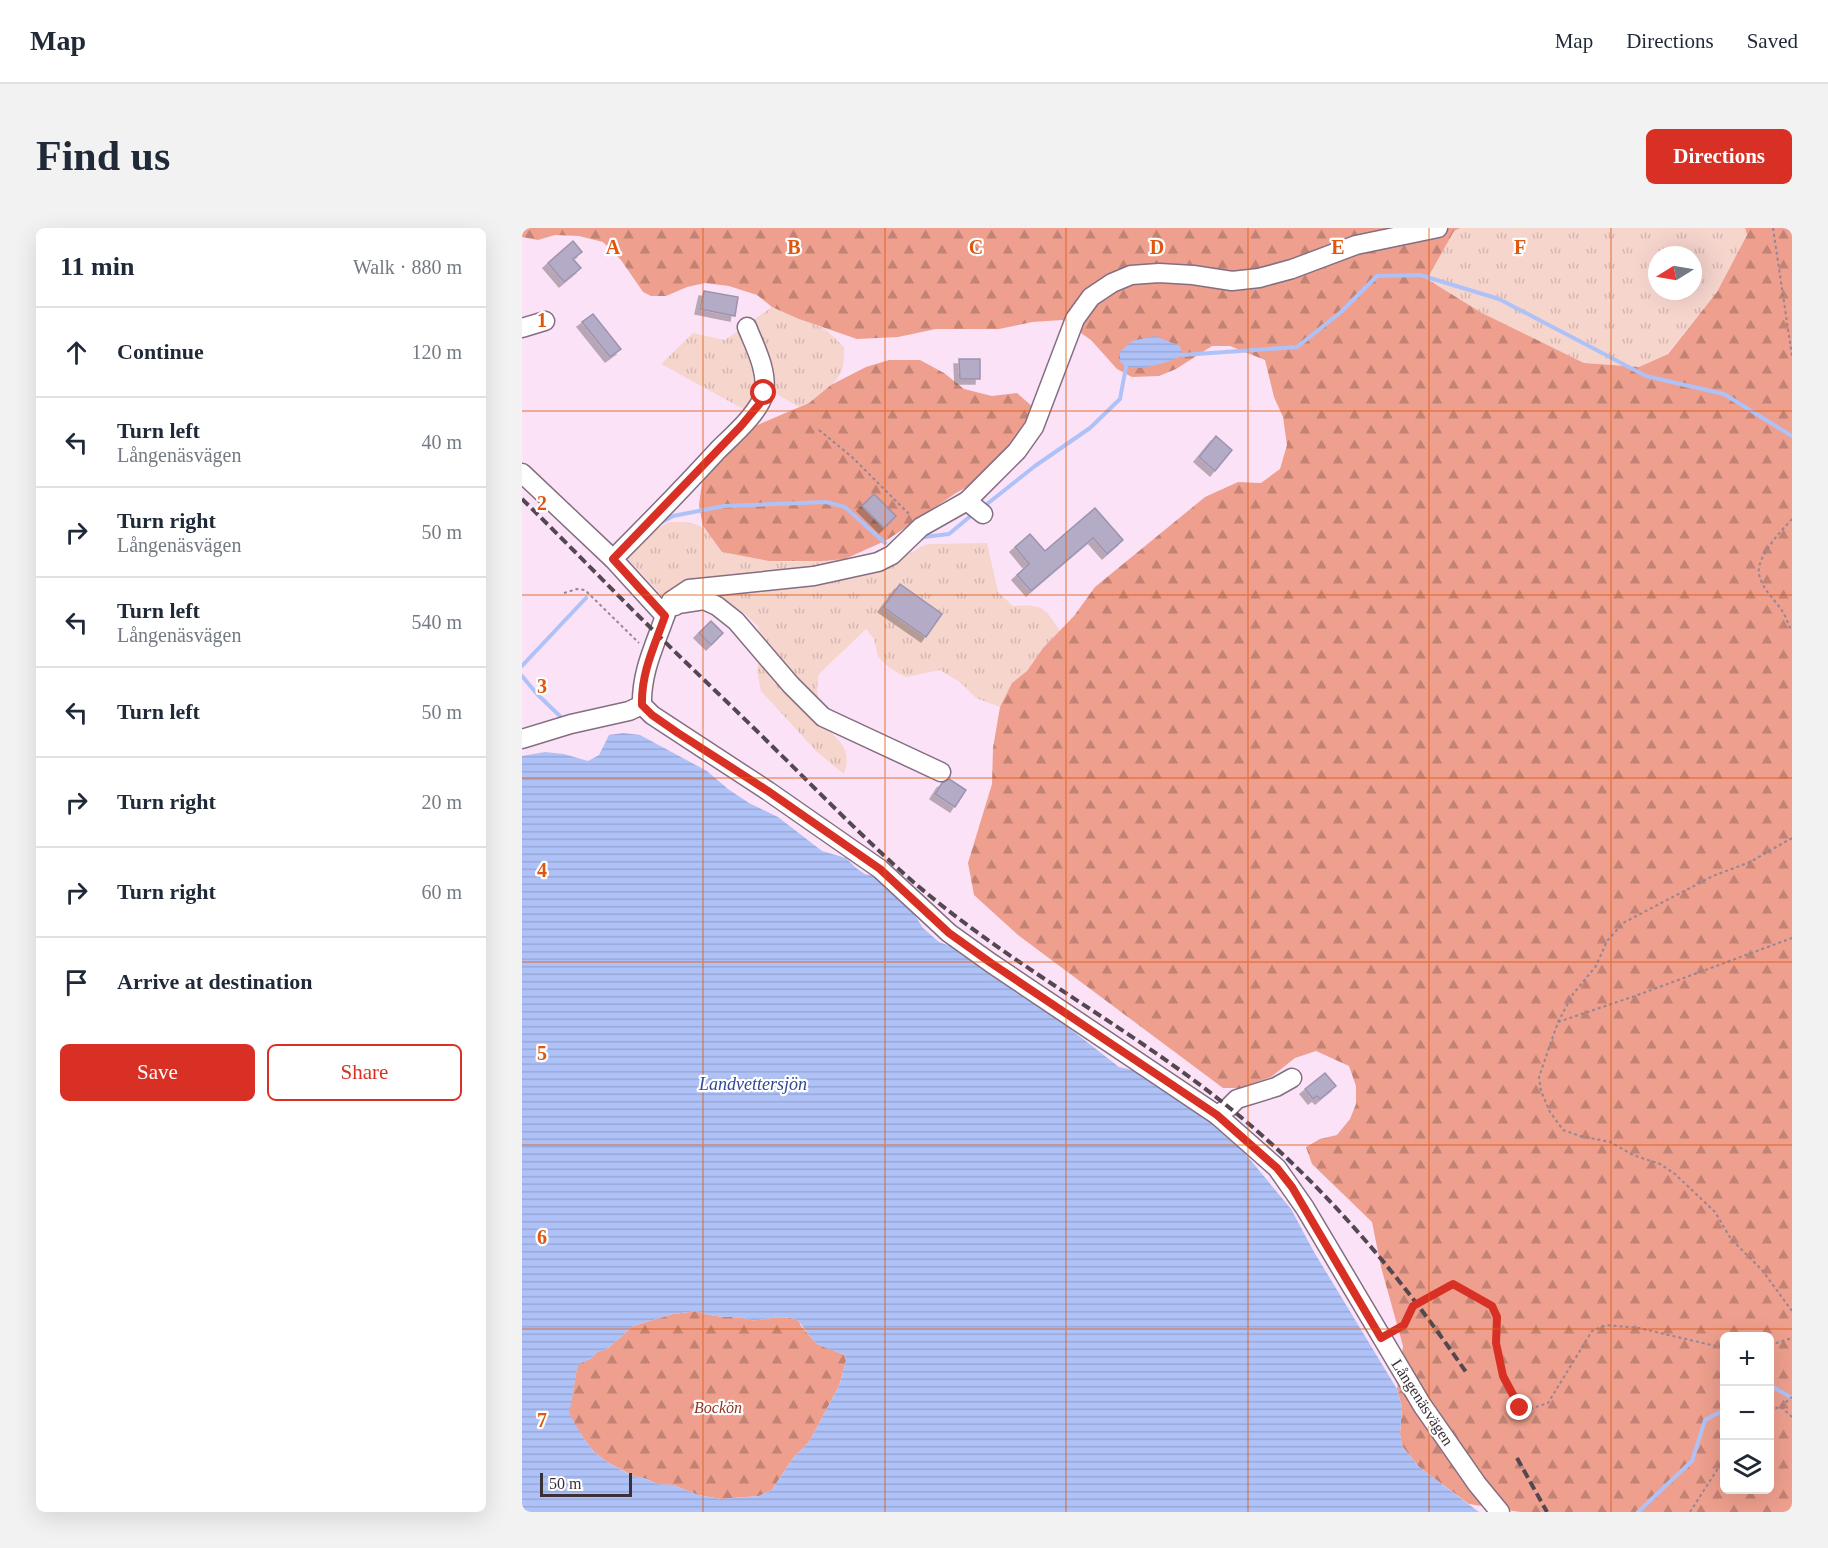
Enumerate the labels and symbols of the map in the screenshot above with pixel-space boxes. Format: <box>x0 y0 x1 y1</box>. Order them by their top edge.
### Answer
text: A <box>606 236 621 258</box>
text: B <box>787 236 801 258</box>
text: C <box>969 236 983 258</box>
text: D <box>1150 236 1164 258</box>
text: E <box>1331 236 1345 258</box>
text: F <box>1514 236 1526 258</box>
north arrow <box>1648 246 1702 300</box>
text: 1 <box>537 309 547 331</box>
route start <box>750 379 776 405</box>
text: 2 <box>537 492 547 514</box>
text: 3 <box>537 675 547 697</box>
text: 4 <box>537 859 547 881</box>
text: 5 <box>537 1042 547 1064</box>
water label: Landvettersjön <box>698 1074 807 1094</box>
text: 6 <box>537 1226 547 1248</box>
street label: Långenäsvägen <box>1388 1356 1457 1449</box>
route end <box>1506 1394 1532 1420</box>
park label: Bockön <box>694 1399 742 1416</box>
text: 7 <box>537 1409 547 1431</box>
scale bar <box>540 1470 632 1498</box>

